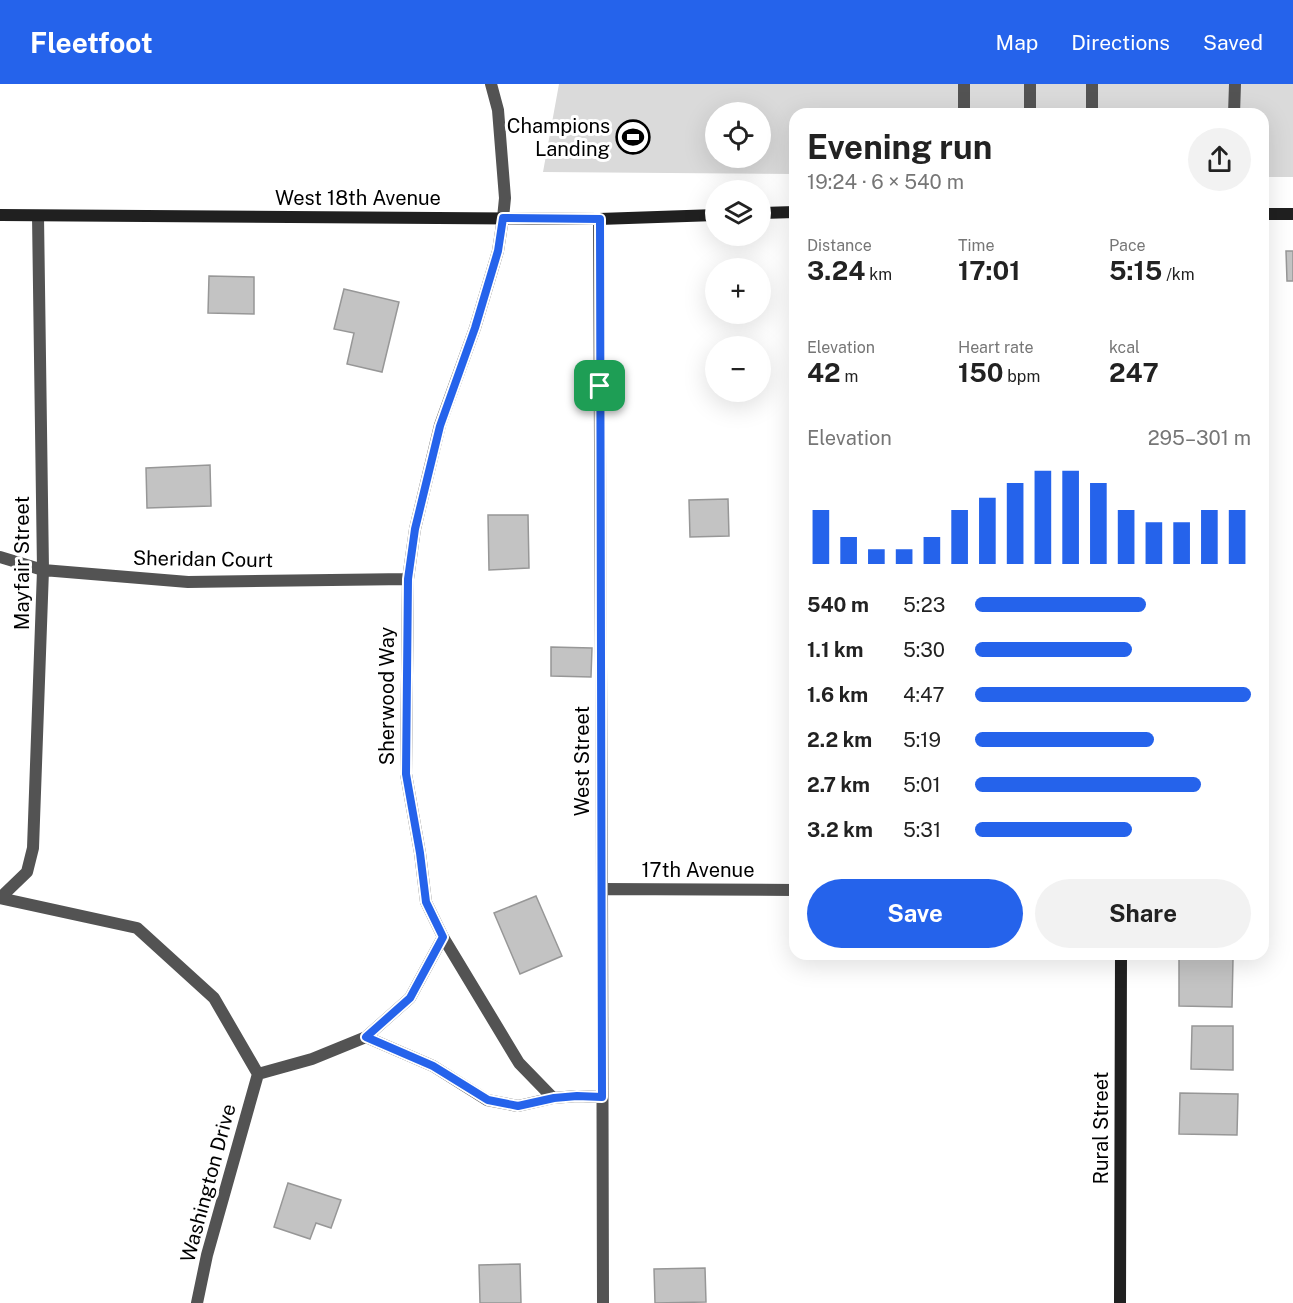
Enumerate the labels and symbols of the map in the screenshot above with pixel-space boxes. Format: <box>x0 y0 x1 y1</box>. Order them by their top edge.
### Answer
place label: Champions Landing <box>507 114 610 161</box>
sports icon: Champions Landing <box>615 119 651 155</box>
street label: West 18th Avenue <box>275 186 441 210</box>
pin <box>574 360 625 411</box>
street label: Mayfair Street <box>10 496 34 630</box>
street label: Sheridan Court <box>133 546 273 572</box>
street label: Sherwood Way <box>375 627 399 765</box>
street label: West Street <box>570 706 594 816</box>
street label: 17th Avenue <box>641 858 755 882</box>
street label: Rural Street <box>1089 1072 1113 1184</box>
street label: Washington Drive <box>175 1101 241 1265</box>

